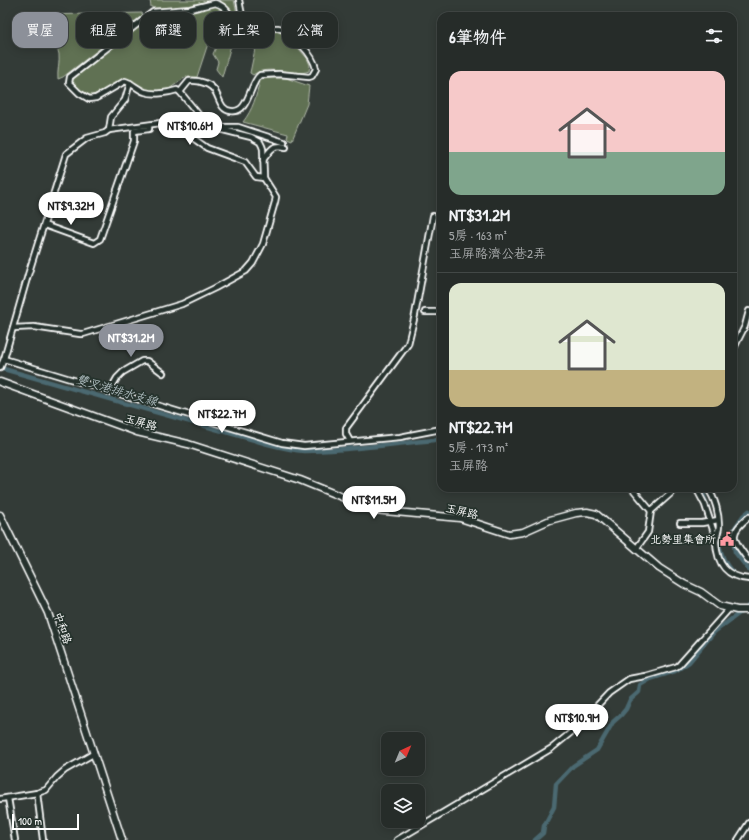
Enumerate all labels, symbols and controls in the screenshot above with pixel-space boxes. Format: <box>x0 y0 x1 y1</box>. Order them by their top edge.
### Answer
chip: 買屋 <box>12 12 68 48</box>
chip: 租屋 <box>76 12 132 48</box>
chip: 篩選 <box>140 12 196 48</box>
chip: 新上架 <box>204 12 274 48</box>
chip: 公寓 <box>282 12 338 48</box>
text: 6筆物件 <box>449 25 507 48</box>
icon: filters <box>703 25 725 47</box>
icon: home <box>551 97 623 169</box>
pin: NT$10.6M <box>149 112 231 146</box>
text: NT$10.6M <box>167 116 213 134</box>
pin: NT$9.32M <box>30 192 112 226</box>
text: NT$9.32M <box>48 196 94 214</box>
text: NT$31.2M <box>449 203 510 226</box>
text: 5房 · 163 m² <box>449 226 507 244</box>
text: 玉屏路濟公巷2弄 <box>449 244 546 262</box>
icon: home <box>551 309 623 381</box>
pin: NT$31.2M <box>90 324 172 358</box>
text: NT$31.2M <box>108 328 154 346</box>
water label: 雙叉港排水支線 <box>74 370 161 410</box>
pin: NT$22.7M <box>181 400 263 434</box>
text: NT$22.7M <box>198 404 246 422</box>
street label: 玉屏路 <box>123 411 159 433</box>
text: NT$22.7M <box>449 415 513 438</box>
text: 5房 · 173 m² <box>449 438 508 456</box>
text: 玉屏路 <box>449 456 488 474</box>
pin: NT$11.5M <box>333 486 415 520</box>
text: NT$11.5M <box>351 490 397 508</box>
street label: 玉屏路 <box>444 500 480 522</box>
public building icon: 北勢里集會所 <box>719 531 735 547</box>
place label: 北勢里集會所 <box>650 532 716 546</box>
street label: 中和路 <box>51 610 75 646</box>
pin: NT$10.9M <box>536 704 618 738</box>
text: NT$10.9M <box>554 708 600 726</box>
north arrow <box>381 732 425 776</box>
map controls <box>381 732 425 828</box>
button: layers <box>381 784 425 828</box>
scale bar <box>12 812 79 831</box>
text: 100 m <box>18 814 42 828</box>

